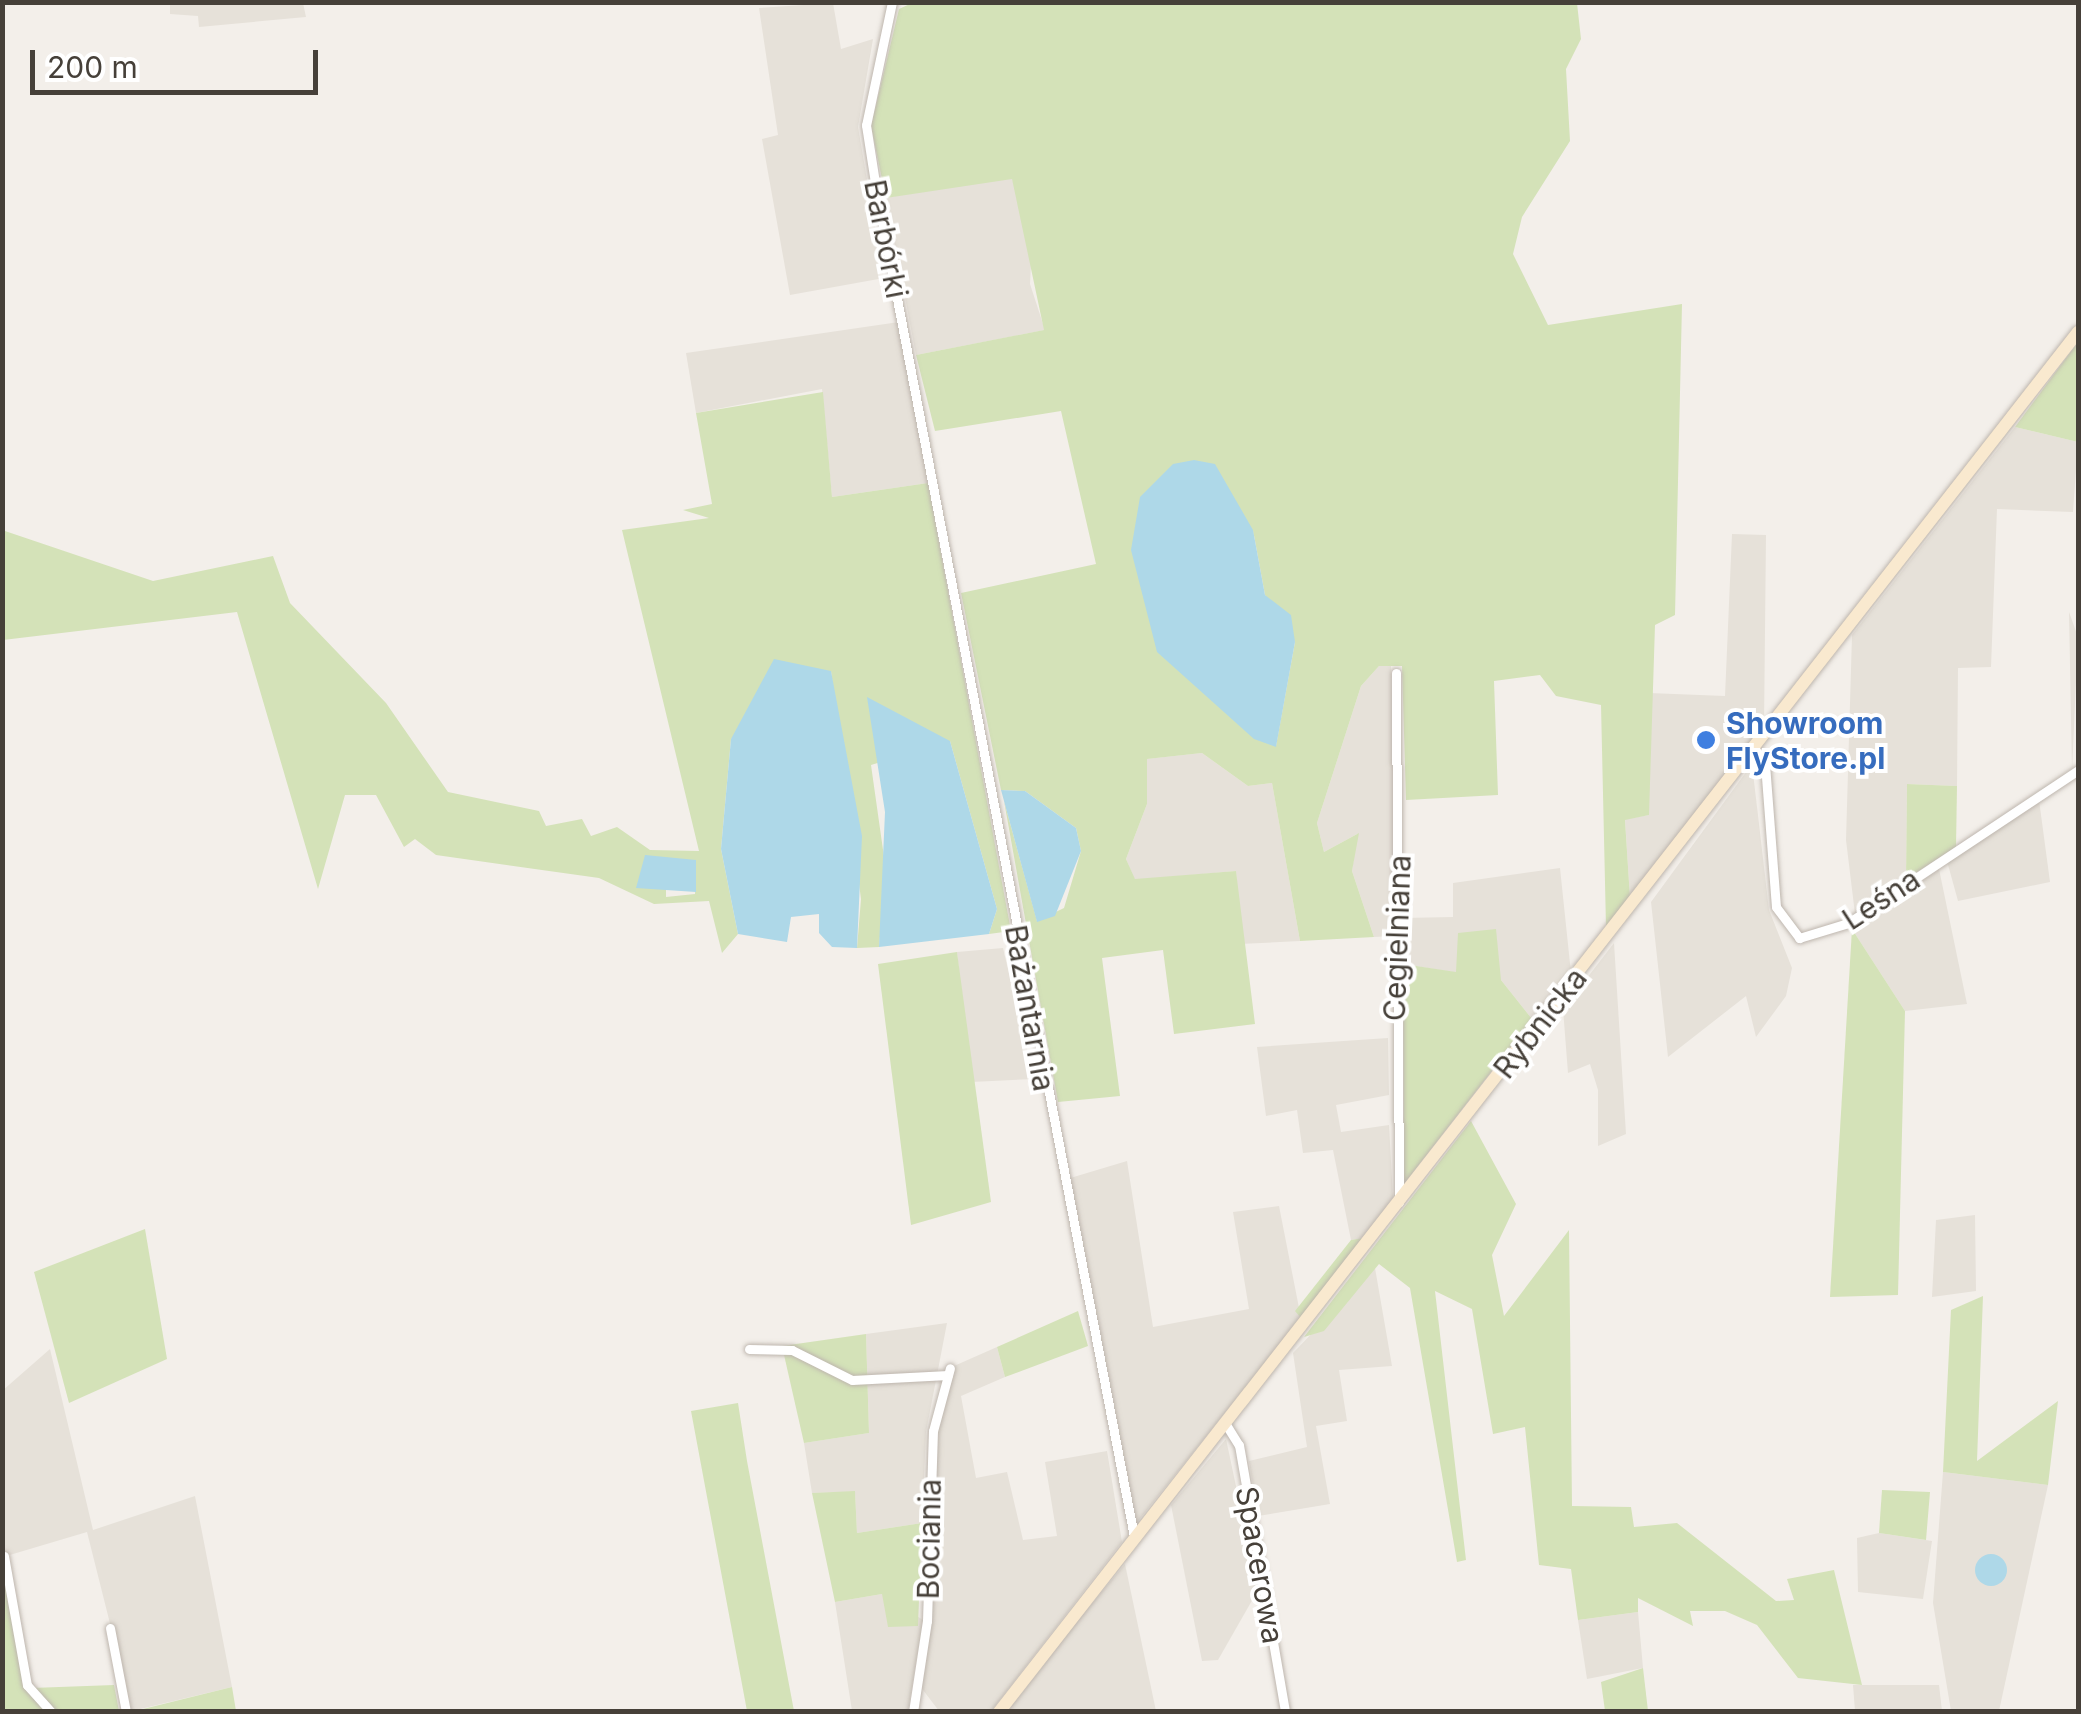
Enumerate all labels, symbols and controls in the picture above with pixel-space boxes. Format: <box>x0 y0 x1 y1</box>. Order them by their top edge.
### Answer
scale bar <box>35 30 322 92</box>
text: 200 m <box>47 49 138 85</box>
street label: Barbórki <box>857 177 915 301</box>
place label: Showroom FlyStore.pl <box>1726 705 1885 776</box>
marker: Showroom FlyStore.pl <box>1695 729 1717 751</box>
street label: Cegielniana <box>1376 854 1418 1022</box>
street label: Leśna <box>1836 861 1926 937</box>
street label: Bażantarnia <box>998 922 1062 1094</box>
street label: Rybnicka <box>1486 961 1594 1085</box>
street label: Bociania <box>910 1478 948 1600</box>
street label: Spacerowa <box>1228 1484 1292 1646</box>

